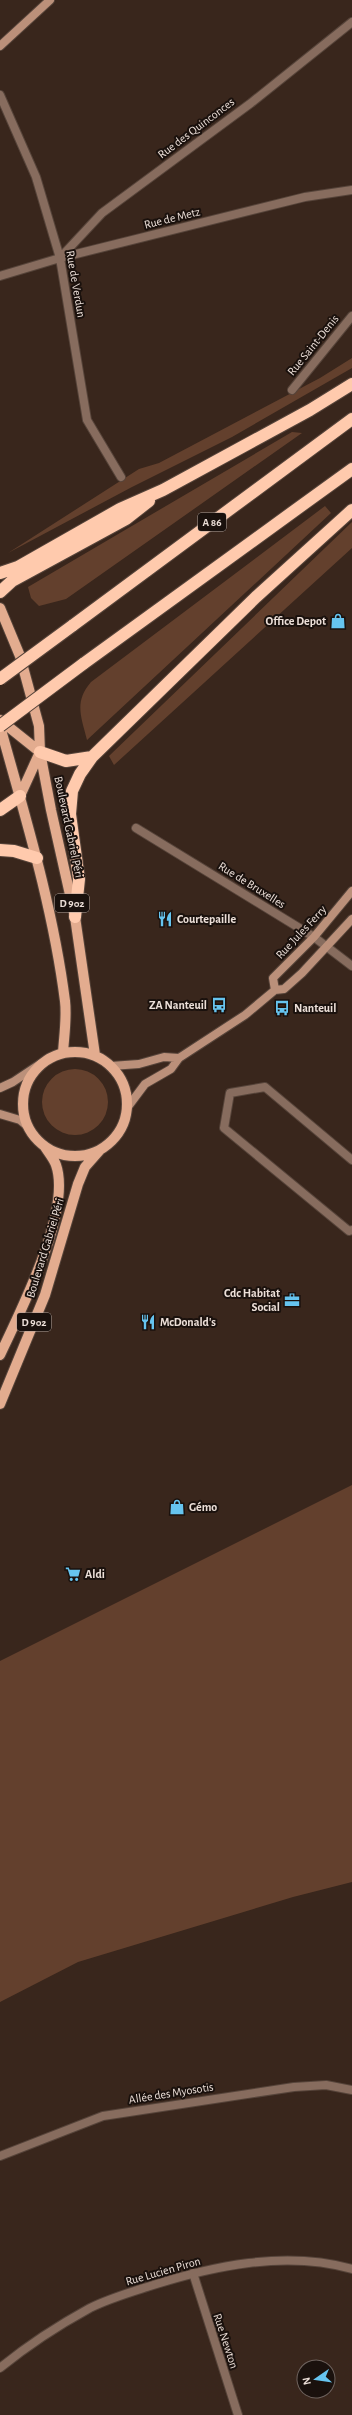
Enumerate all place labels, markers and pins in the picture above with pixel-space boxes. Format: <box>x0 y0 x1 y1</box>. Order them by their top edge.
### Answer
shop icon: Office Depot <box>329 612 347 630</box>
place label: Office Depot <box>265 615 326 627</box>
restaurant icon: Courtepaille <box>156 910 174 928</box>
place label: Courtepaille <box>177 913 236 925</box>
bus stop icon: ZA Nanteuil <box>210 996 228 1014</box>
place label: ZA Nanteuil <box>149 999 207 1011</box>
bus stop icon: Nanteuil <box>273 999 291 1017</box>
place label: Nanteuil <box>294 1002 336 1014</box>
place label: Cdc Habitat Social <box>224 1287 280 1313</box>
office icon: Cdc Habitat Social <box>283 1291 301 1309</box>
restaurant icon: McDonald's <box>139 1313 157 1331</box>
place label: McDonald's <box>160 1316 216 1328</box>
shop icon: Gémo <box>168 1498 186 1516</box>
place label: Gémo <box>189 1501 217 1513</box>
supermarket icon: Aldi <box>64 1565 82 1583</box>
place label: Aldi <box>85 1568 105 1580</box>

